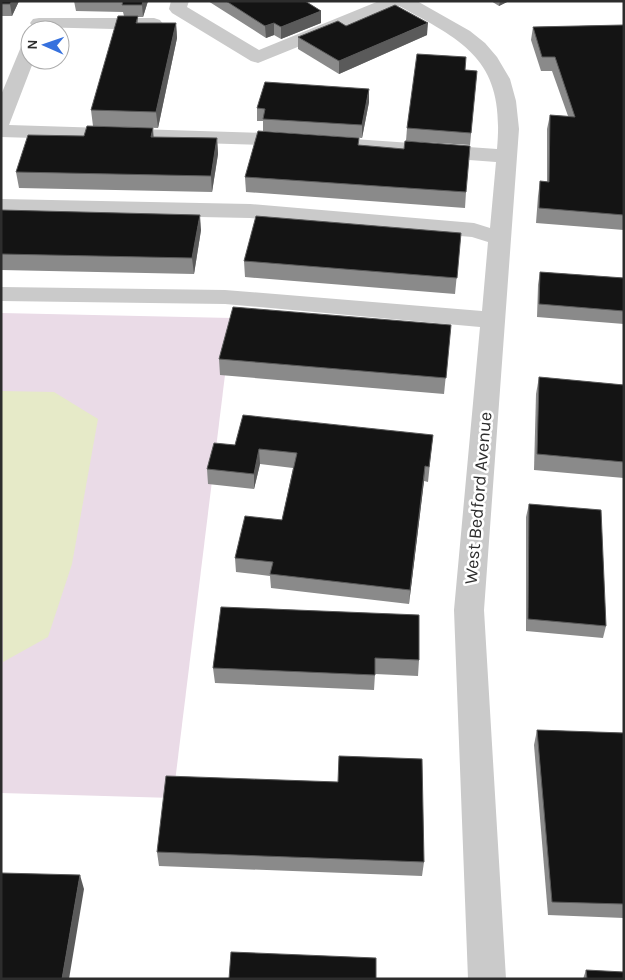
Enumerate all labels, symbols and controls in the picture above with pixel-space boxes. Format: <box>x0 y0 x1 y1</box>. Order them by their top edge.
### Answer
north arrow <box>20 20 70 70</box>
text: N <box>24 39 41 50</box>
street label: West Bedford Avenue <box>460 411 496 585</box>

